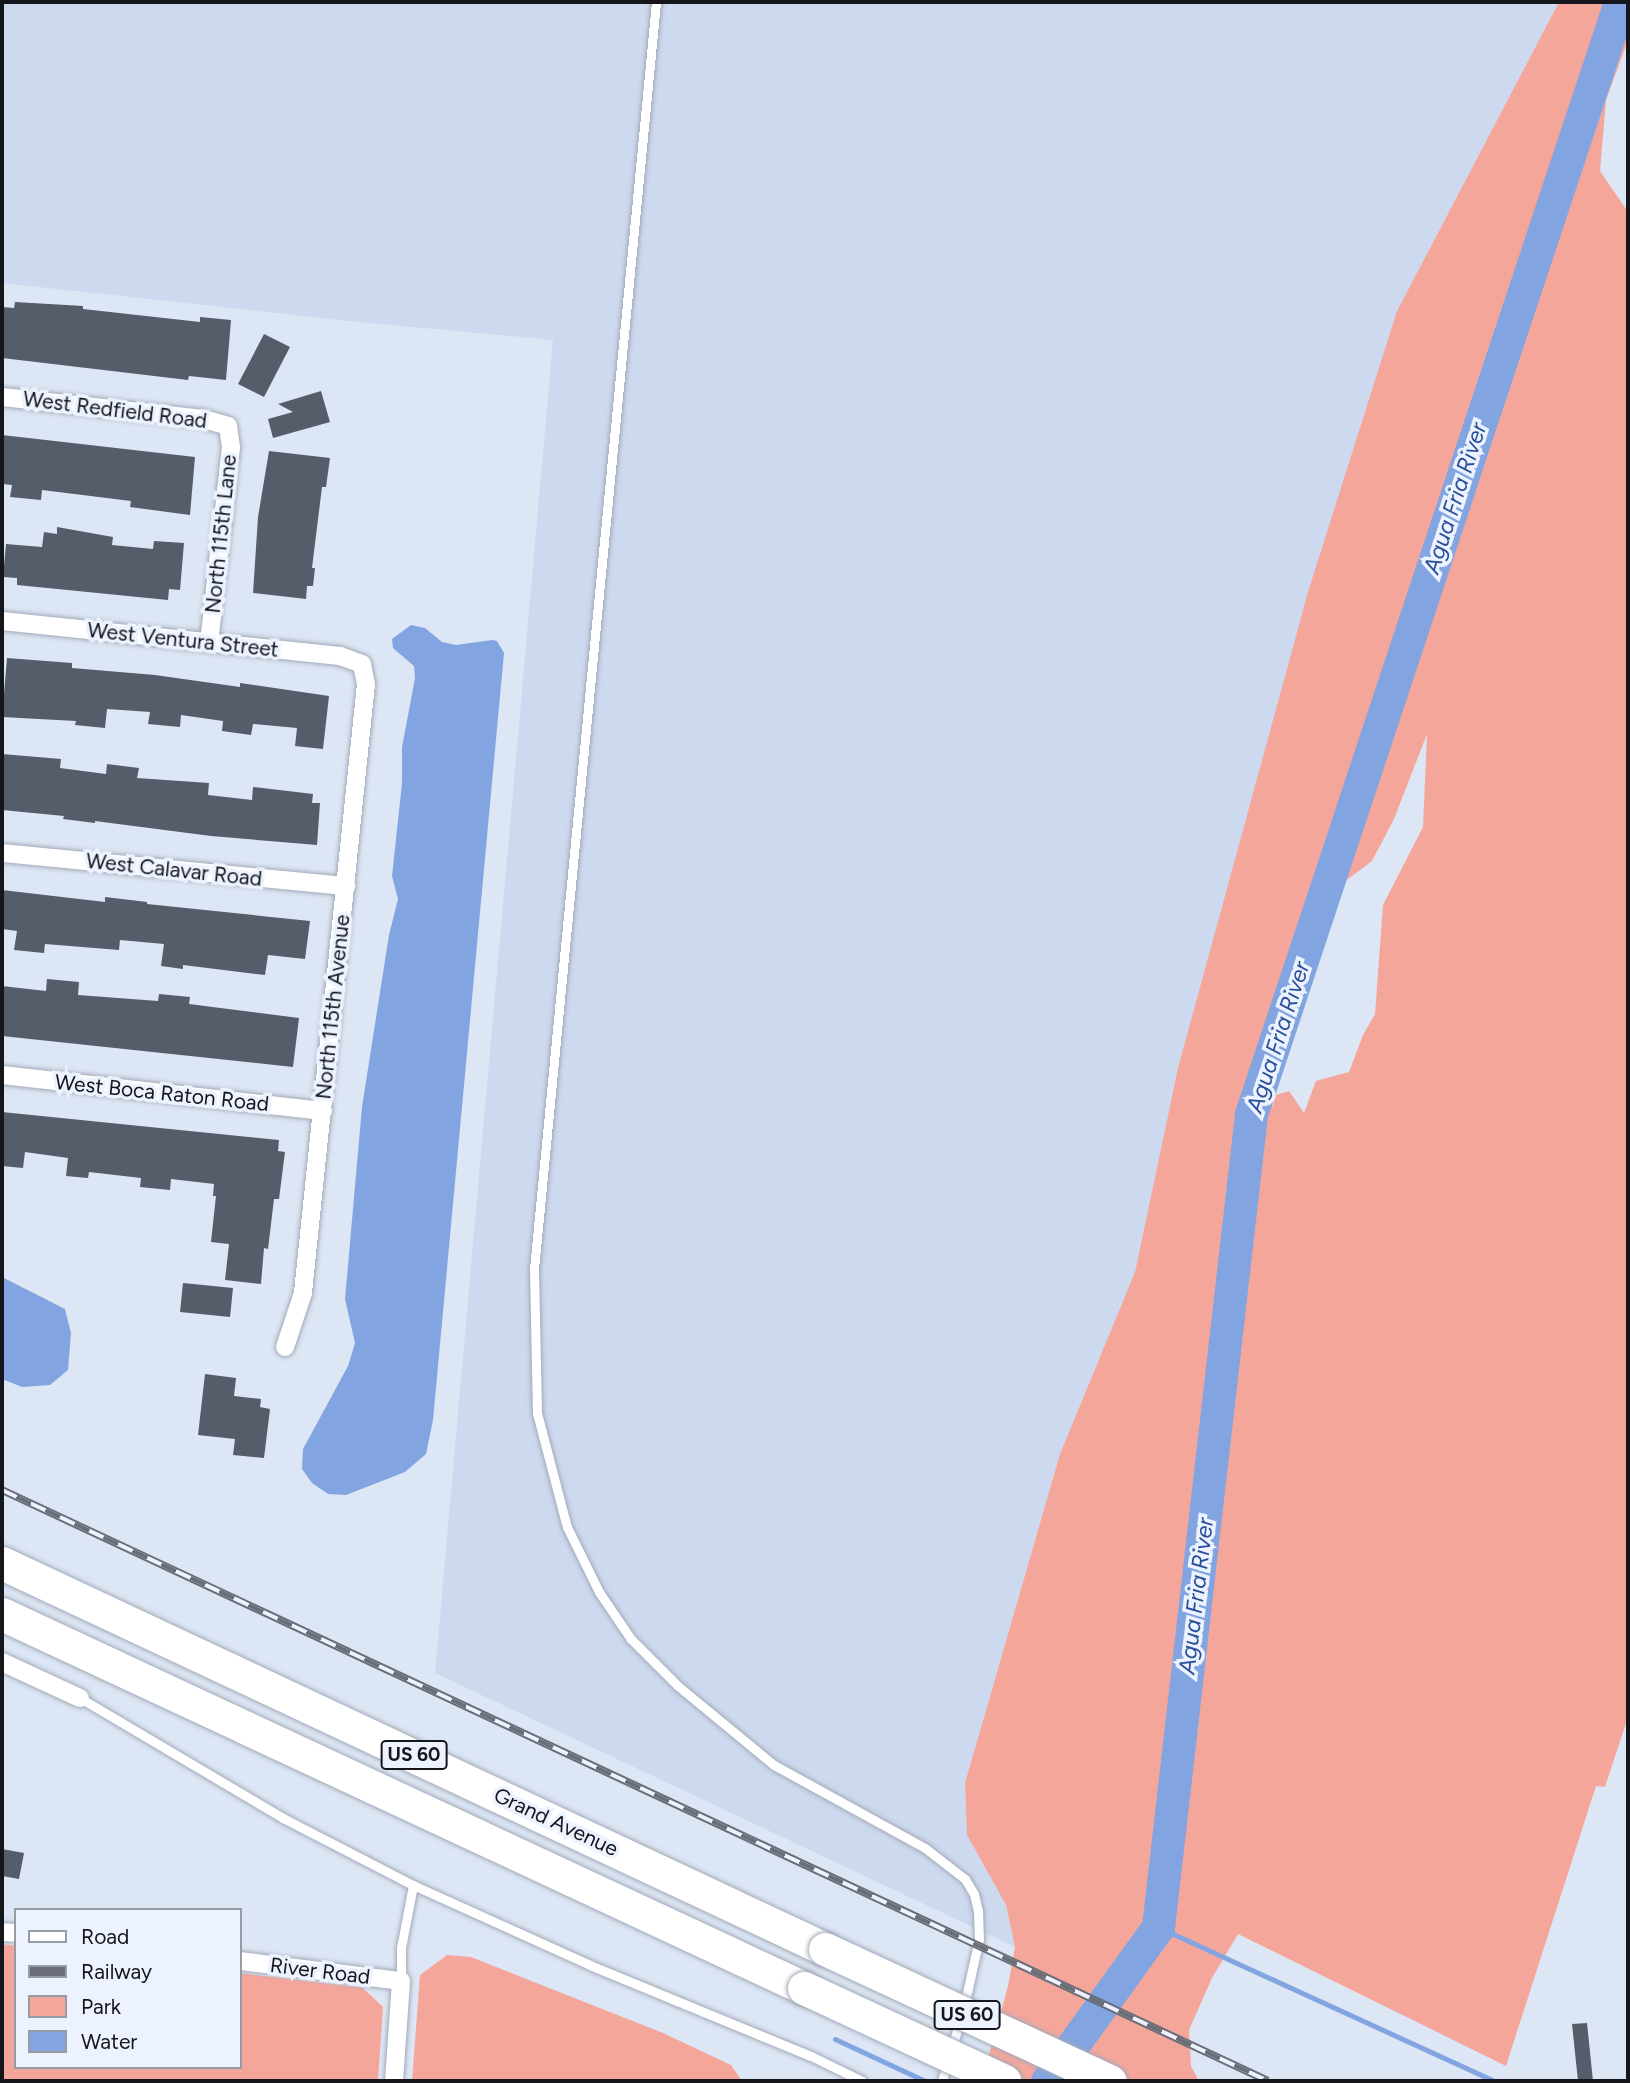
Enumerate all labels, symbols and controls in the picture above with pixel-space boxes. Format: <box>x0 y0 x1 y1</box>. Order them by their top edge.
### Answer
street label: West Redfield Road <box>22 386 208 434</box>
water label: Agua Fria River <box>1418 419 1492 577</box>
street label: North 115th Lane <box>200 453 242 615</box>
street label: West Ventura Street <box>86 617 280 663</box>
street label: West Calavar Road <box>85 848 263 892</box>
street label: North 115th Avenue <box>311 913 355 1101</box>
water label: Agua Fria River <box>1241 958 1315 1116</box>
street label: West Boca Raton Road <box>54 1069 270 1117</box>
water label: Agua Fria River <box>1173 1516 1219 1676</box>
road number: US 60 <box>379 1740 449 1770</box>
street label: Grand Avenue <box>490 1782 622 1862</box>
legend <box>14 1908 242 2069</box>
text: Road <box>81 1924 129 1949</box>
street label: River Road <box>268 1952 372 1990</box>
text: Railway <box>81 1959 152 1984</box>
text: Park <box>81 1994 121 2019</box>
road number: US 60 <box>932 1999 1002 2030</box>
text: Water <box>81 2029 137 2054</box>

